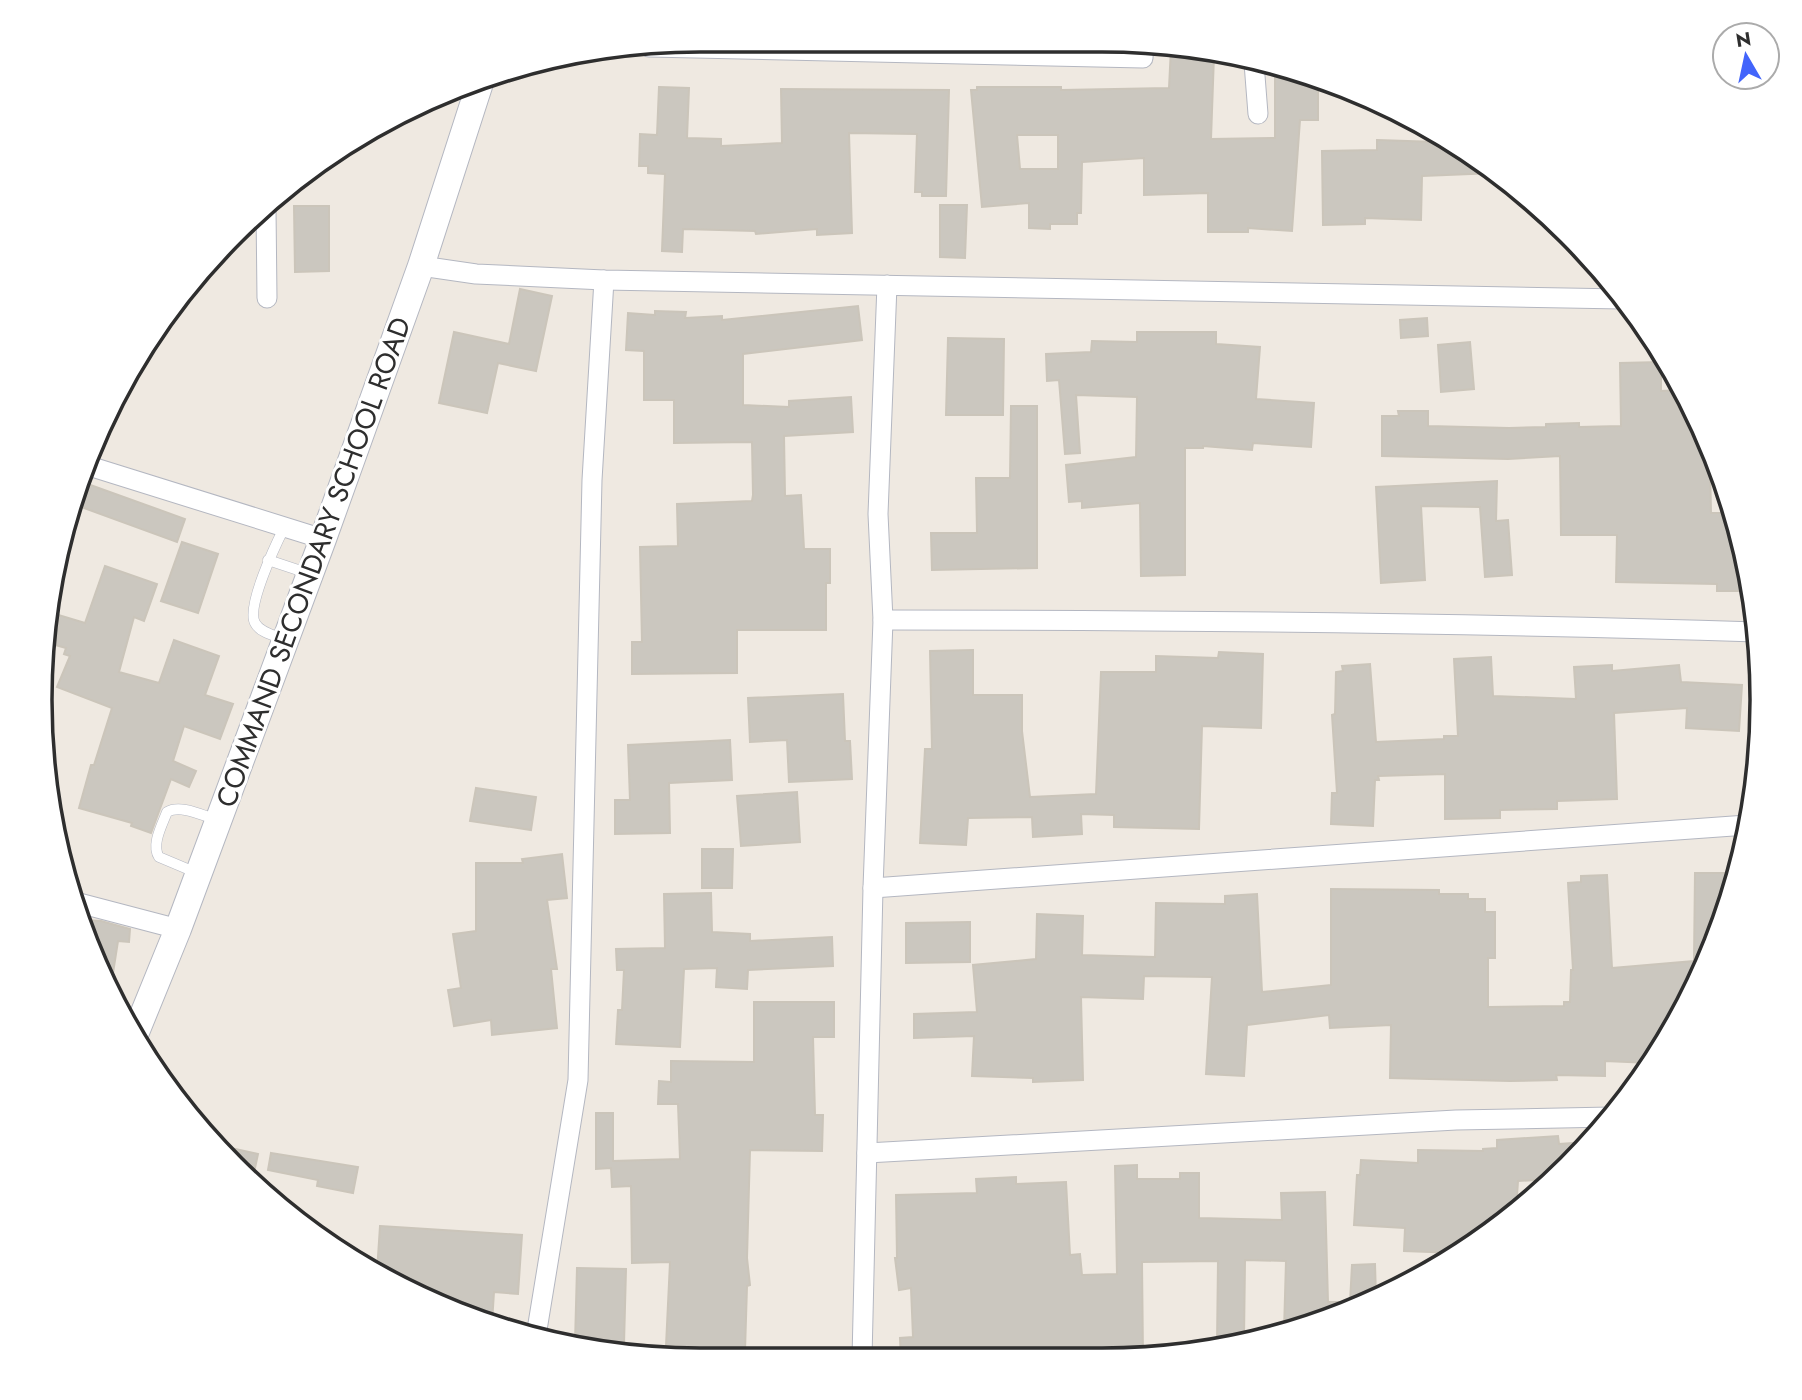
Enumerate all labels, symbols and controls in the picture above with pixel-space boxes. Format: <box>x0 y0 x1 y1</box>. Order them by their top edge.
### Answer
north arrow <box>1711 21 1781 91</box>
text: N <box>1734 25 1753 54</box>
street label: COMMAND SECONDARY SCHOOL ROAD <box>205 311 421 813</box>

